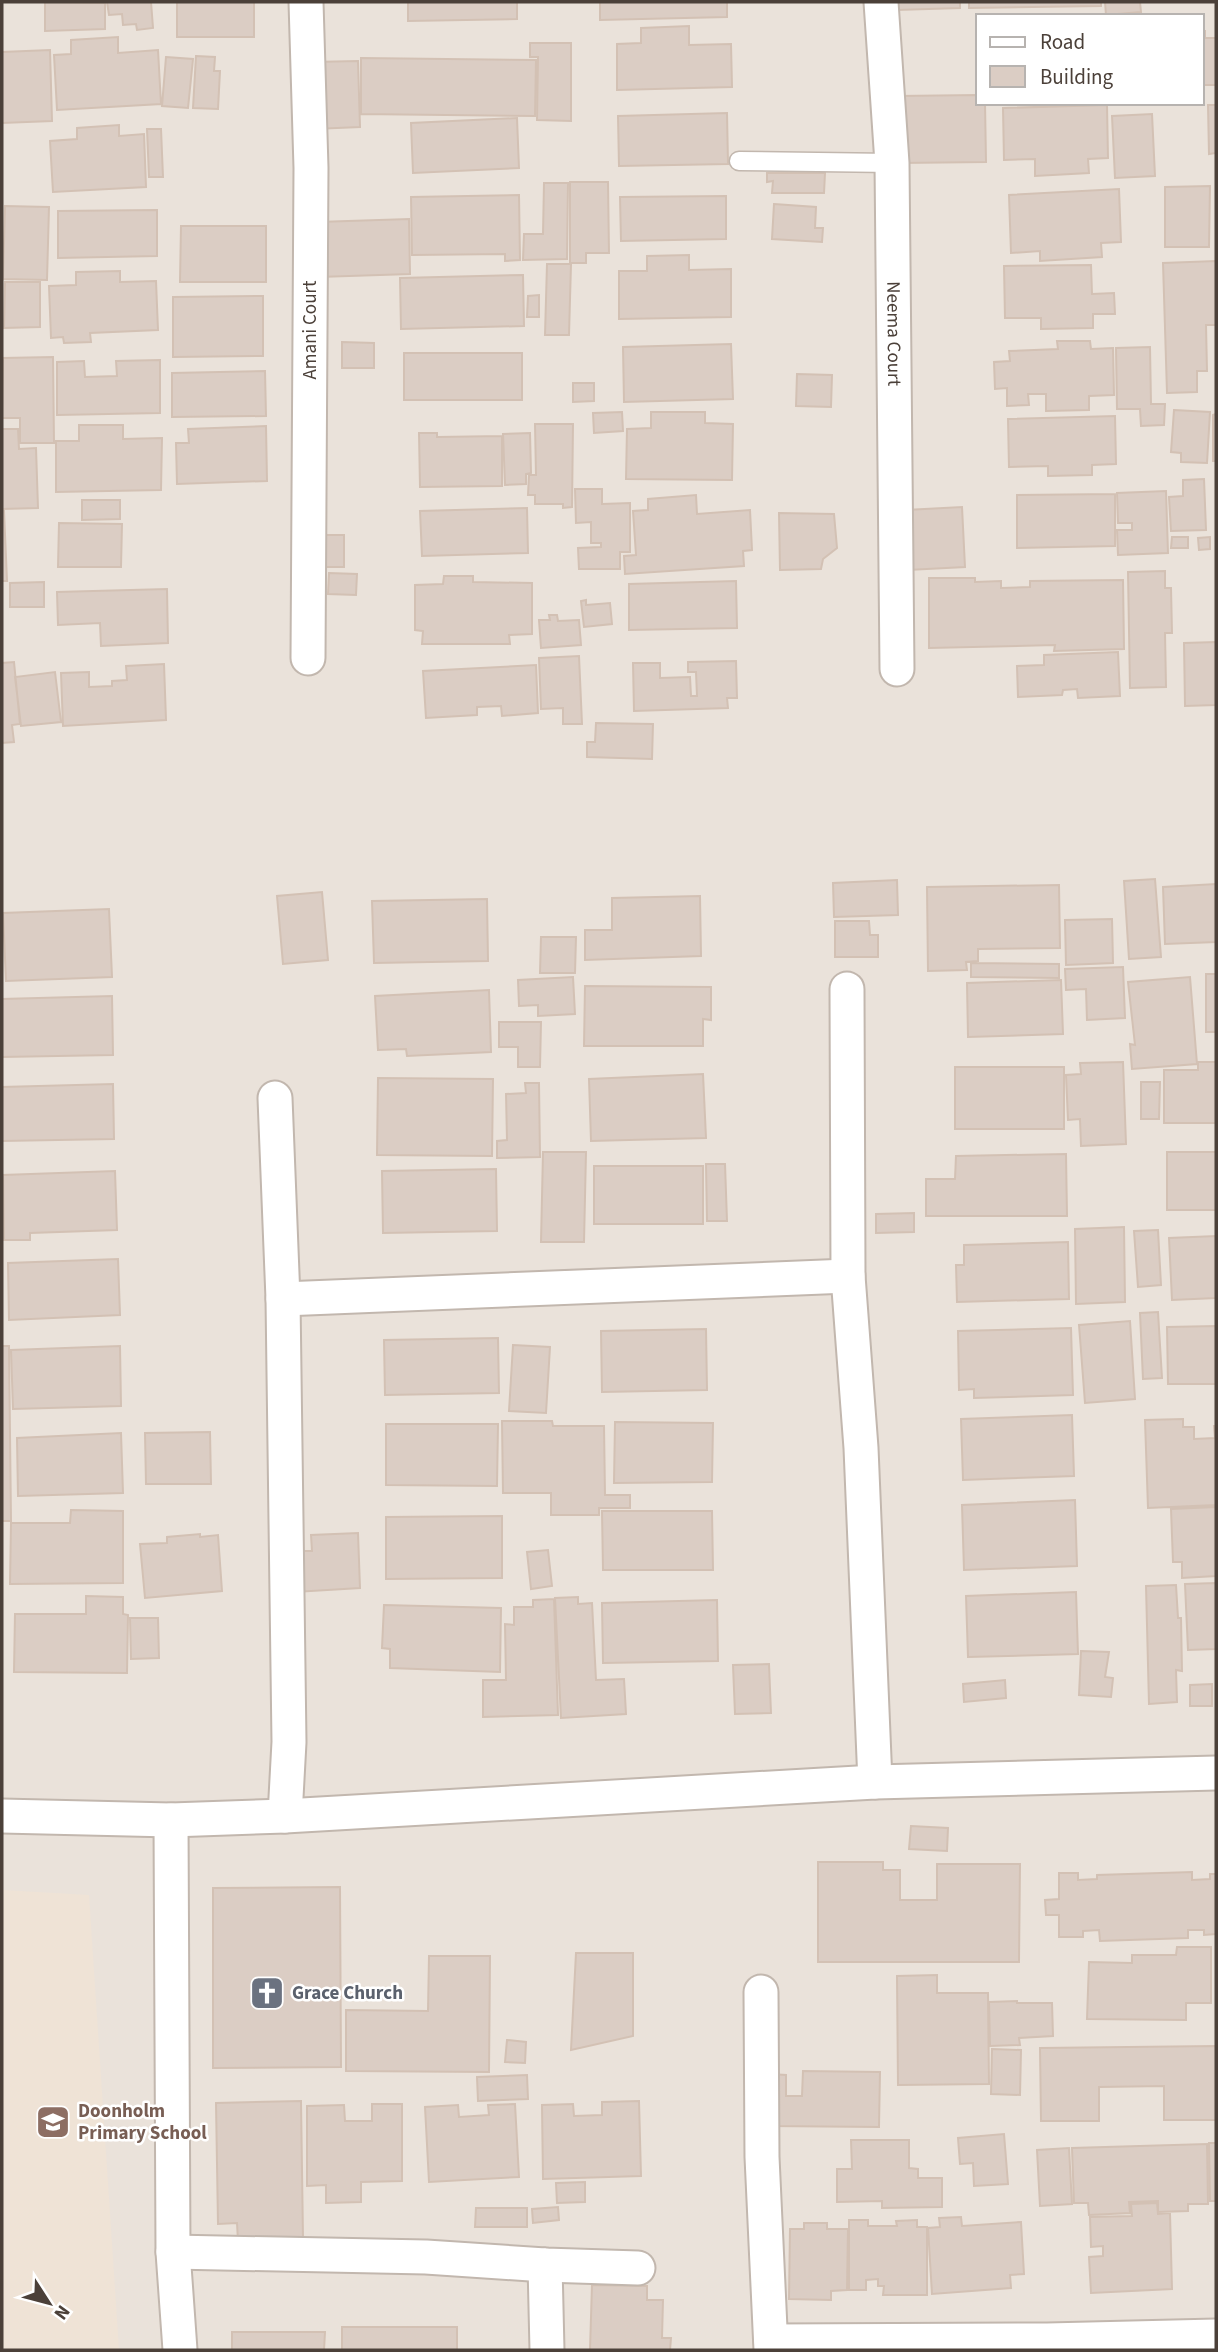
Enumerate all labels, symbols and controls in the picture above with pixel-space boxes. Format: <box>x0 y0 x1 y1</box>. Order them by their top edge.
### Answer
legend <box>976 14 1204 105</box>
text: Road <box>1040 27 1085 57</box>
text: Building <box>1040 62 1114 92</box>
street label: Amani Court <box>297 280 324 380</box>
street label: Neema Court <box>880 281 908 387</box>
church icon: Grace Church <box>248 1974 286 2012</box>
place label: Grace Church <box>292 1980 403 2007</box>
place label: Doonholm Primary School <box>78 2098 207 2147</box>
school or university icon: Doonholm Primary School <box>34 2103 72 2141</box>
north arrow <box>14 2268 84 2338</box>
text: N <box>47 2299 76 2325</box>

